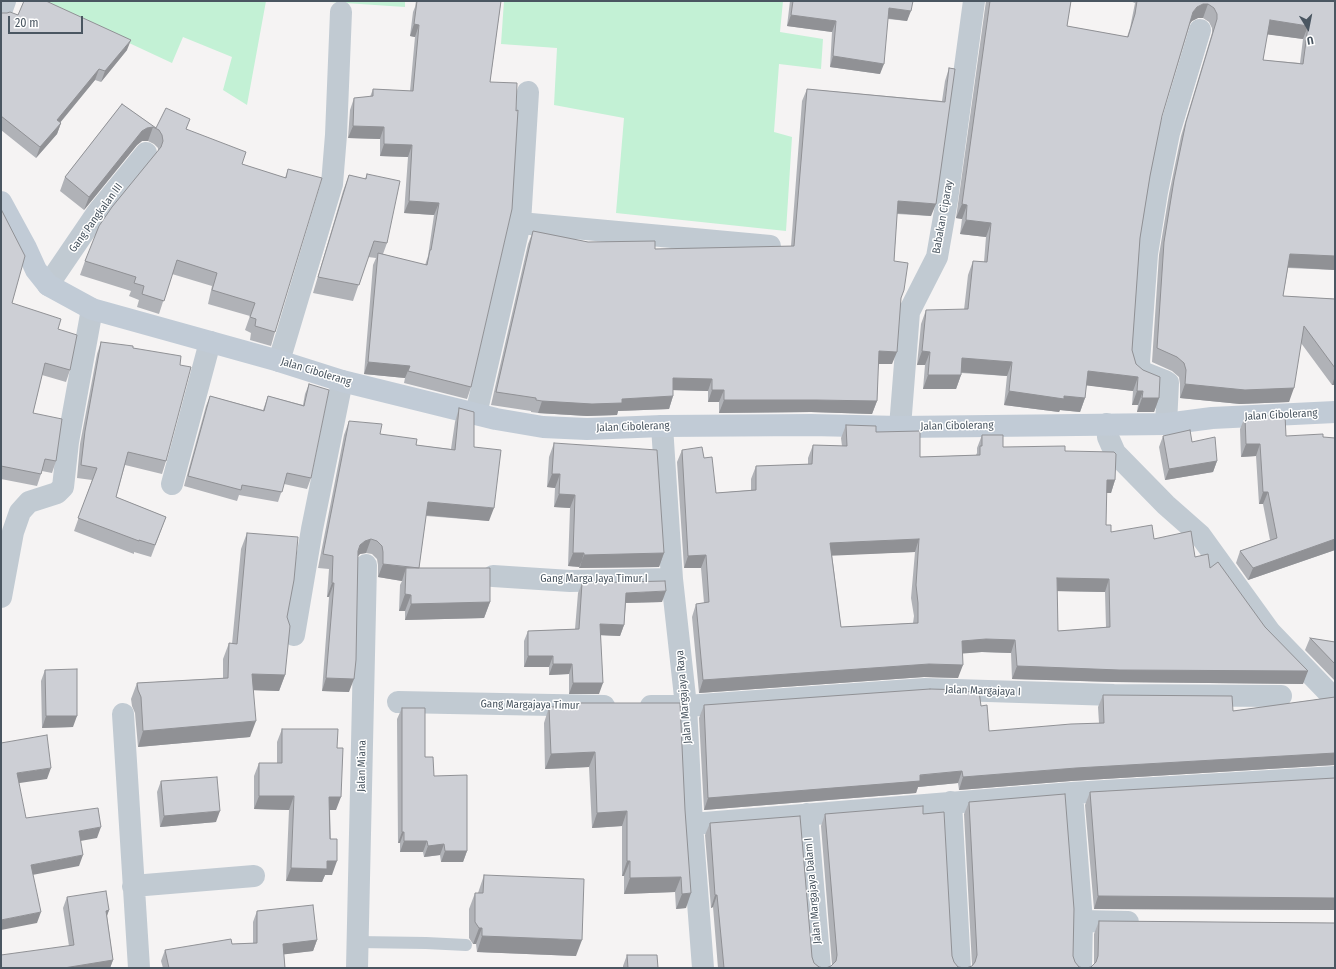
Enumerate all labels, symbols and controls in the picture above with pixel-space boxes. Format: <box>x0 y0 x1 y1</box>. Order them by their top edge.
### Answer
scale bar <box>10 8 85 34</box>
north arrow <box>1288 8 1328 48</box>
text: 20 m <box>15 16 39 30</box>
text: U <box>1306 33 1314 47</box>
street label: Babakan Ciparay <box>930 179 956 255</box>
street label: Gang Pangkalan III <box>66 181 126 255</box>
street label: Jalan Cibolerang <box>279 355 353 389</box>
street label: Jalan Cibolerang <box>1244 406 1318 424</box>
street label: Jalan Cibolerang <box>596 419 670 435</box>
street label: Jalan Cibolerang <box>920 419 994 433</box>
street label: Gang Marga Jaya Timur I <box>540 572 648 586</box>
street label: Jalan Margajaya Raya <box>673 650 695 744</box>
street label: Jalan Margajaya I <box>945 683 1021 699</box>
street label: Gang Margajaya Timur <box>480 698 580 712</box>
street label: Jalan Miana <box>355 740 369 792</box>
street label: Jalan Margajaya Dalam I <box>802 837 824 945</box>

